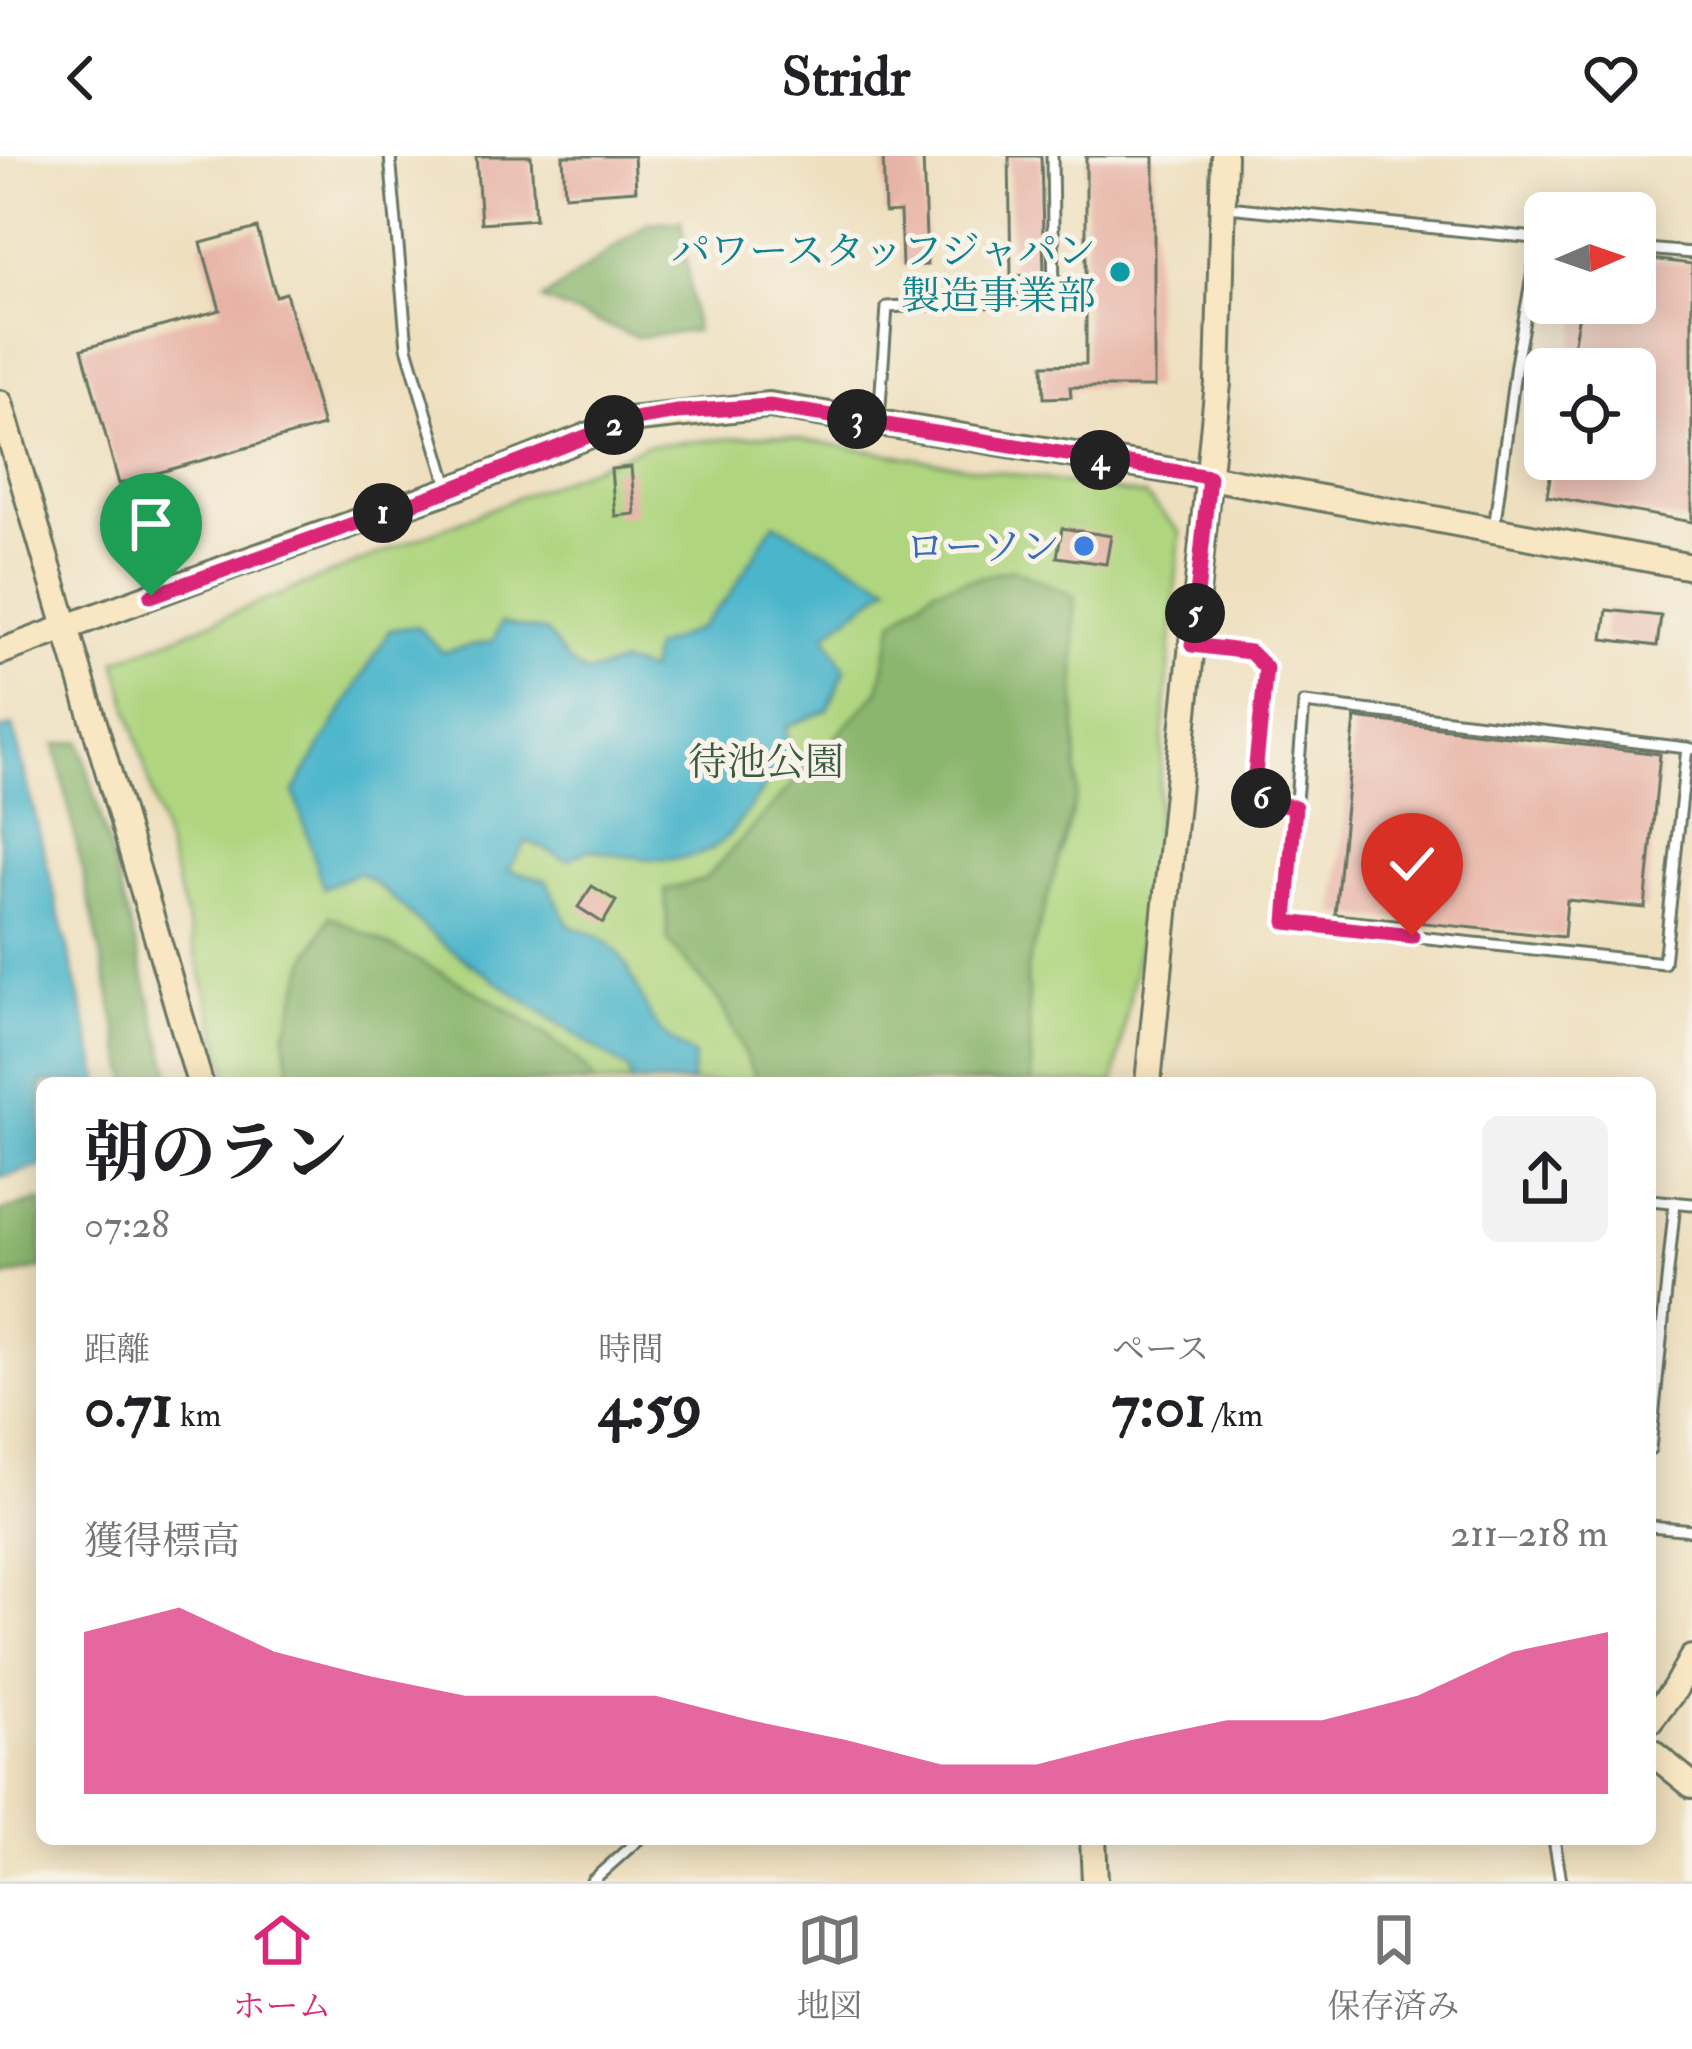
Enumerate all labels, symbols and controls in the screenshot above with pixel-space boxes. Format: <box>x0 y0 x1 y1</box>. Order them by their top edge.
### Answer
text: Stridr <box>782 44 910 112</box>
icon: back <box>48 45 114 111</box>
icon: heart <box>1578 45 1644 111</box>
north arrow <box>1524 192 1656 324</box>
map controls <box>1524 192 1656 480</box>
place label: パワースタッフジャパン 製造事業部 <box>671 227 1096 321</box>
marker: パワースタッフジャパン 製造事業部 <box>1107 259 1133 285</box>
button: locate <box>1524 348 1656 480</box>
pin: 3 <box>827 389 887 449</box>
pin: 2 <box>584 395 644 455</box>
text: 3 <box>851 398 863 439</box>
text: 2 <box>606 404 622 445</box>
pin: 4 <box>1070 430 1130 490</box>
text: 4 <box>1091 439 1109 480</box>
pin <box>100 473 202 596</box>
pin: 1 <box>353 483 413 543</box>
icon: arrive <box>118 491 184 557</box>
text: 1 <box>377 492 389 533</box>
place label: ローソン <box>906 523 1060 572</box>
marker: ローソン <box>1071 533 1097 559</box>
pin: 5 <box>1165 583 1225 643</box>
text: 5 <box>1188 592 1202 633</box>
park label: 待池公園 <box>688 738 844 787</box>
pin: 6 <box>1231 768 1291 828</box>
text: 6 <box>1253 777 1269 818</box>
pin <box>1361 813 1463 936</box>
icon: check <box>1379 831 1445 897</box>
text: 朝のラン <box>84 1113 348 1196</box>
button: share <box>1482 1116 1608 1242</box>
text: 07:28 <box>84 1200 170 1249</box>
text: 距離 <box>84 1329 150 1370</box>
text: 時間 <box>598 1329 664 1370</box>
text: ペース <box>1112 1329 1209 1370</box>
text: 0.71 <box>84 1370 173 1445</box>
text: 4:59 <box>598 1370 702 1445</box>
text: 7:01 <box>1112 1370 1206 1445</box>
text: km <box>173 1395 221 1436</box>
text: /km <box>1206 1395 1263 1436</box>
text: 211–218 m <box>1450 1509 1608 1558</box>
text: 獲得標高 <box>84 1517 240 1566</box>
tab: ホーム <box>233 1907 332 2027</box>
tab: 地図 <box>797 1907 863 2027</box>
tab: 保存済み <box>1328 1907 1460 2027</box>

